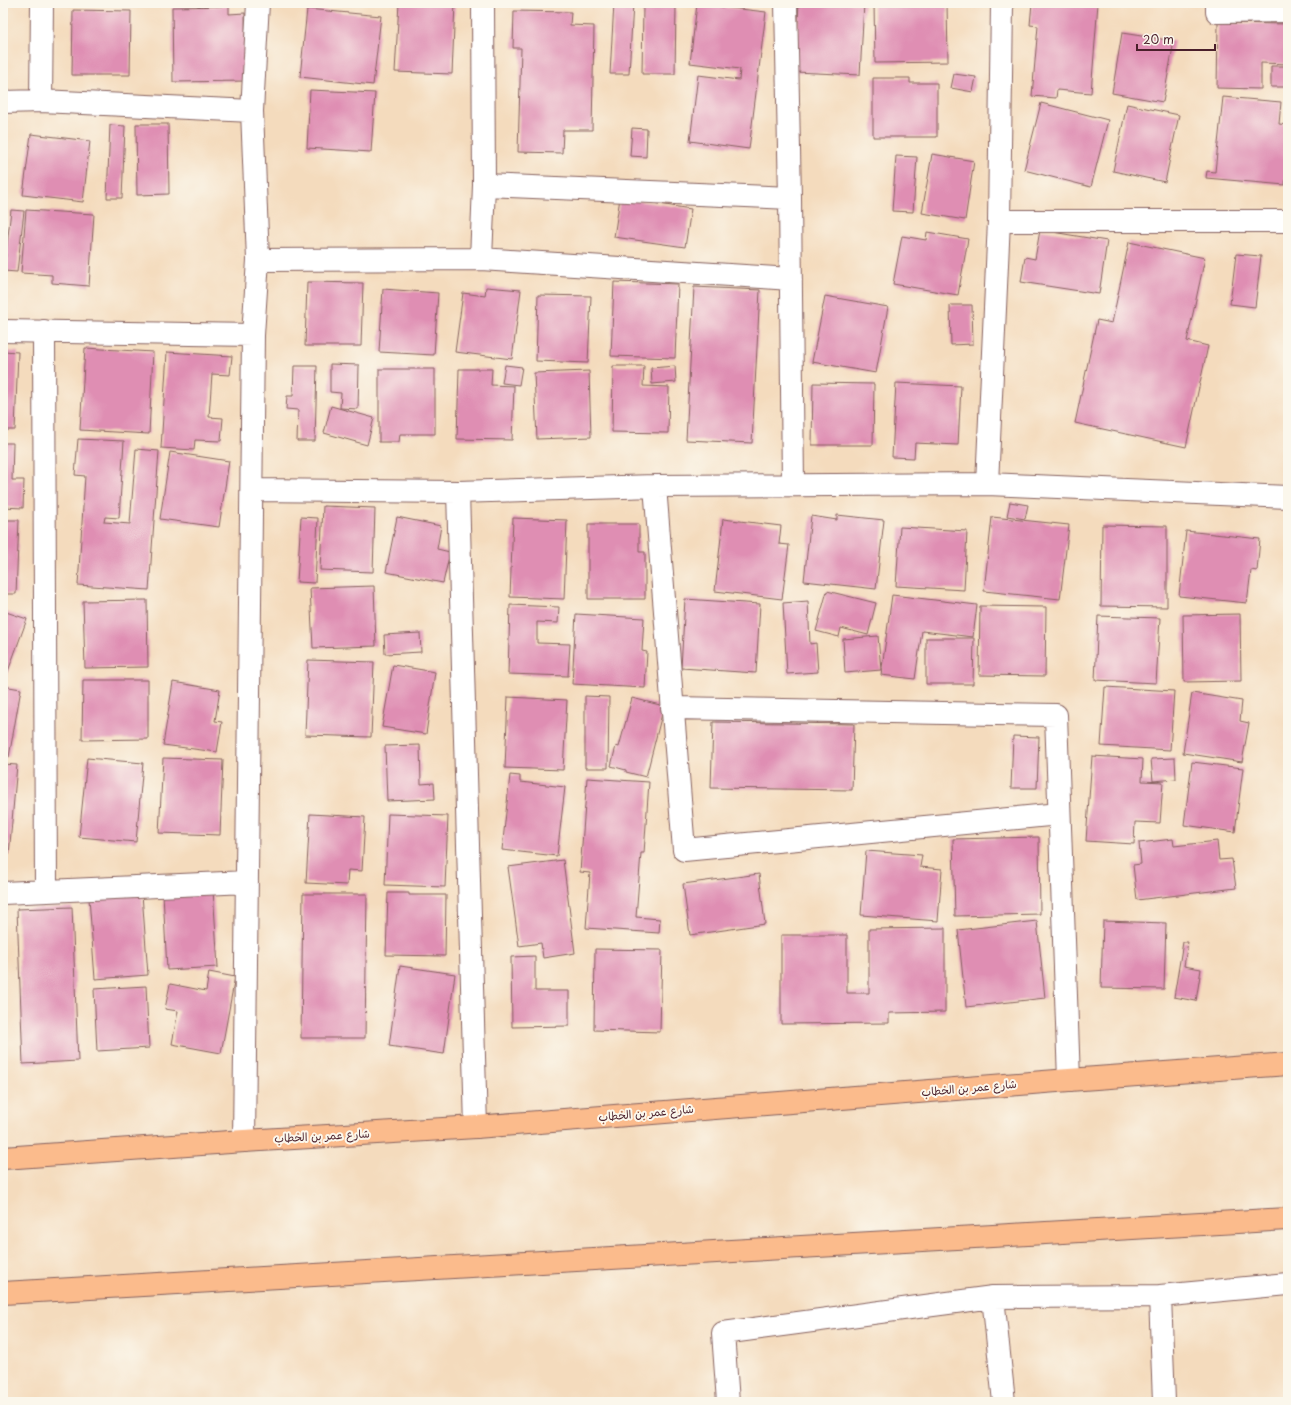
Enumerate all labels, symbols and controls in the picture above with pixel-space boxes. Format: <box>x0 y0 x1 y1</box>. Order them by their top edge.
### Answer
scale bar <box>1137 26 1215 52</box>
text: 20 m <box>1143 30 1174 48</box>
street label: شارع عمر بن الخطاب <box>921 1075 1017 1101</box>
street label: شارع عمر بن الخطاب <box>598 1100 694 1126</box>
street label: شارع عمر بن الخطاب <box>274 1125 370 1147</box>

